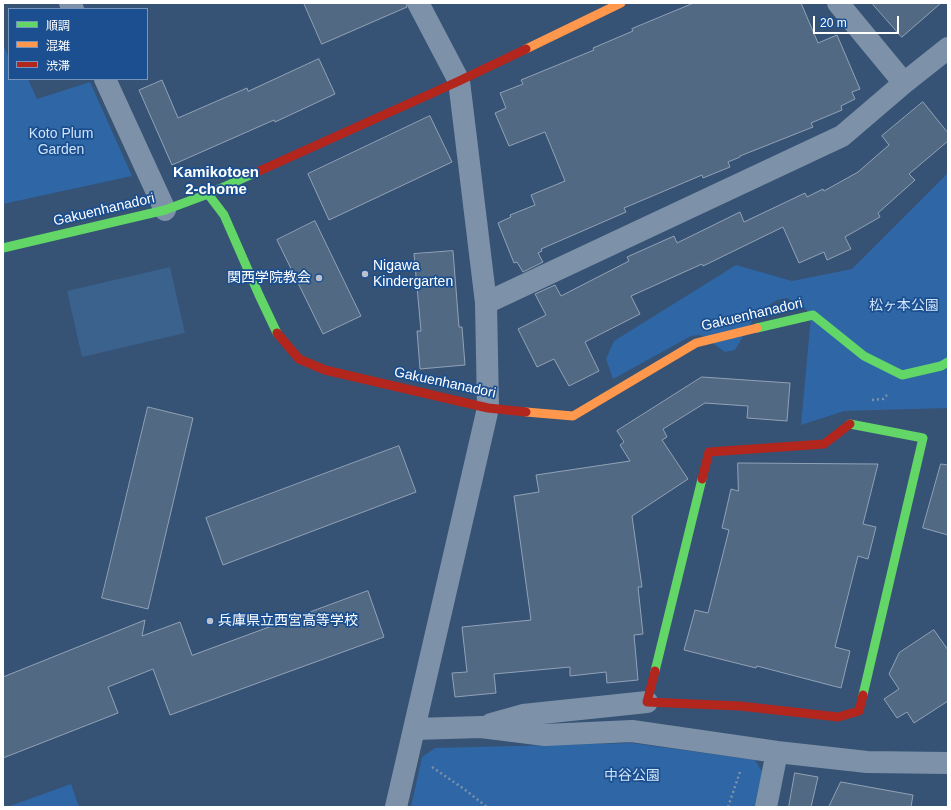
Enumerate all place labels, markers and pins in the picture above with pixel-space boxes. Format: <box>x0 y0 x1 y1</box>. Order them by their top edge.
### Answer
place label: Nigawa Kindergarten <box>373 258 453 290</box>
marker: Nigawa Kindergarten <box>360 269 370 279</box>
place label: 関西学院教会 <box>227 270 311 286</box>
marker: 関西学院教会 <box>314 273 324 283</box>
place label: 兵庫県立西宮高等学校 <box>218 613 358 629</box>
marker: 兵庫県立西宮高等学校 <box>205 616 215 626</box>

